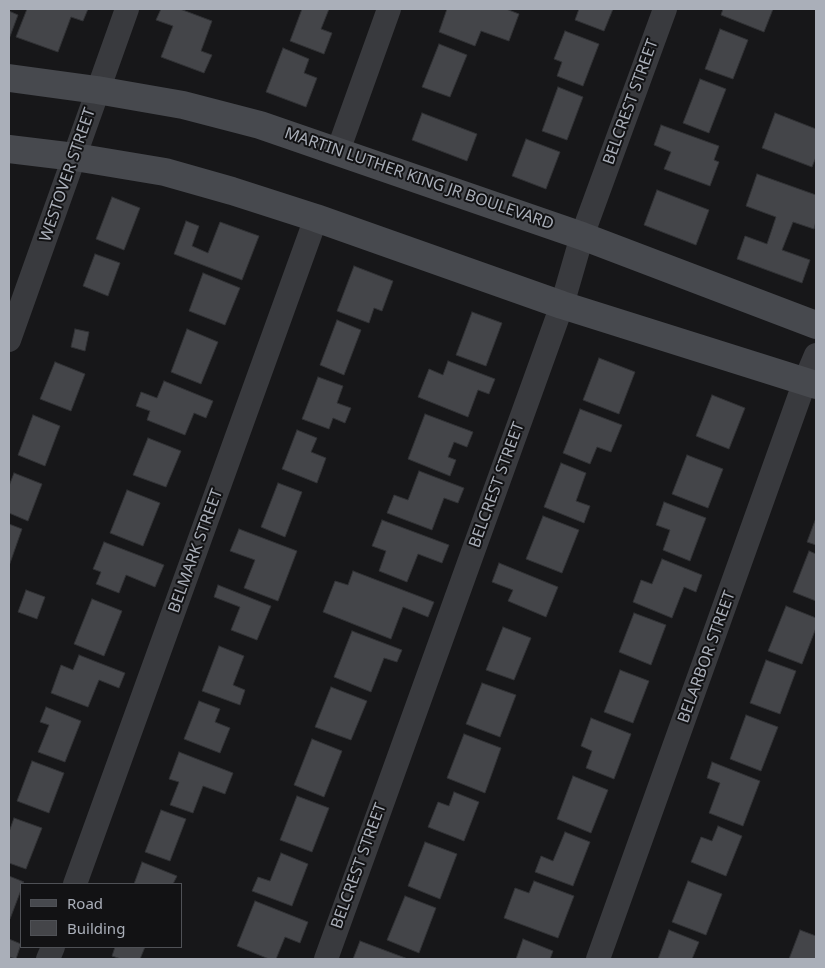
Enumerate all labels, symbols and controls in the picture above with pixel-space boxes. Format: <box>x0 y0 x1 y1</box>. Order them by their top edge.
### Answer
street label: BELCREST STREET <box>599 36 663 168</box>
street label: WESTOVER STREET <box>36 105 100 245</box>
street label: MARTIN LUTHER KING JR BOULEVARD <box>282 124 556 234</box>
street label: BELCREST STREET <box>465 419 529 551</box>
street label: BELMARK STREET <box>165 486 227 616</box>
street label: BELARBOR STREET <box>674 588 740 726</box>
street label: BELCREST STREET <box>327 800 391 932</box>
legend <box>20 883 182 948</box>
text: Road <box>67 893 103 913</box>
text: Building <box>67 918 125 938</box>

